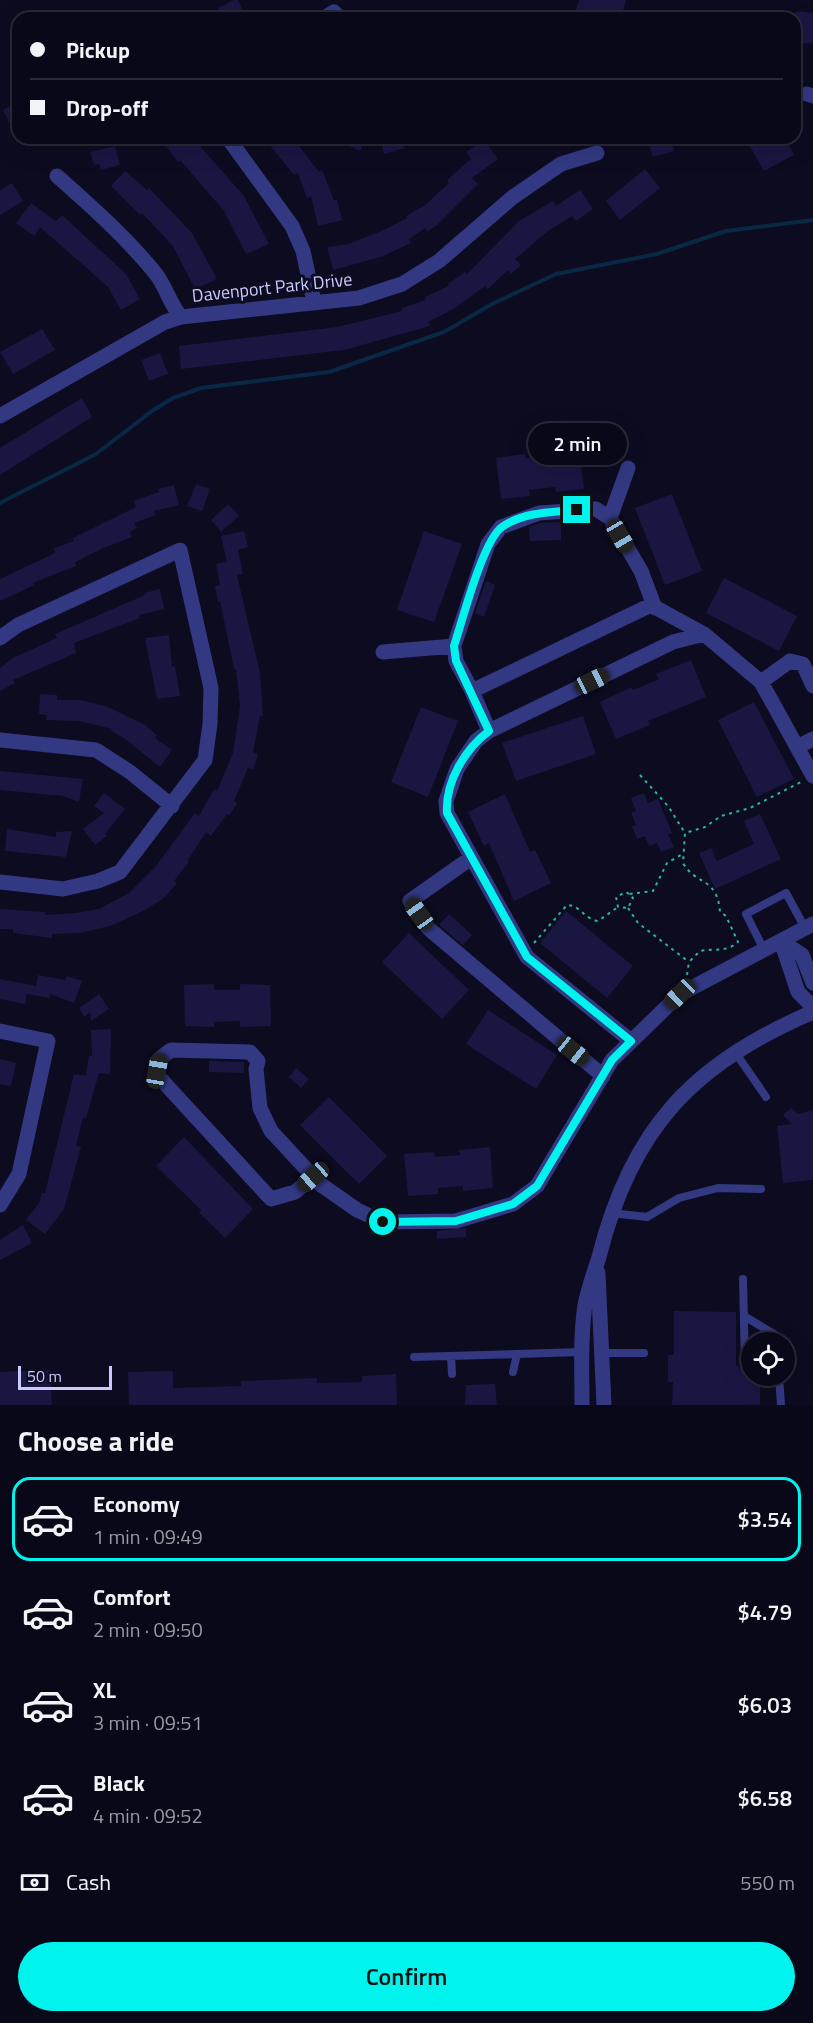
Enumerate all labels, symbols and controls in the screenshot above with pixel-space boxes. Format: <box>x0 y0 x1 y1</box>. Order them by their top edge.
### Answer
text: Pickup <box>66 33 130 67</box>
text: Drop-off <box>66 91 148 125</box>
street label: Davenport Park Drive <box>190 265 354 309</box>
callout: 2 min <box>528 423 626 465</box>
text: 2 min <box>553 428 602 459</box>
route end <box>563 496 590 523</box>
car <box>603 516 637 556</box>
car <box>572 665 612 697</box>
car <box>401 894 437 934</box>
car <box>661 975 699 1013</box>
car <box>553 1033 593 1069</box>
car <box>145 1052 169 1090</box>
car <box>294 1158 332 1196</box>
route start <box>369 1208 396 1235</box>
map controls <box>741 1332 795 1386</box>
button: locate <box>741 1332 795 1386</box>
scale bar <box>18 1363 112 1390</box>
text: 50 m <box>27 1364 62 1388</box>
text: Choose a ride <box>18 1420 174 1461</box>
text: Economy <box>93 1487 180 1521</box>
icon: car <box>21 1492 75 1546</box>
text: $3.54 <box>737 1502 792 1536</box>
text: 1 min · 09:49 <box>93 1521 203 1552</box>
text: Comfort <box>93 1580 171 1614</box>
icon: car <box>21 1585 75 1639</box>
text: $4.79 <box>737 1595 792 1629</box>
text: 2 min · 09:50 <box>93 1614 203 1645</box>
text: XL <box>93 1673 116 1707</box>
icon: car <box>21 1678 75 1732</box>
text: $6.03 <box>737 1688 792 1722</box>
text: 3 min · 09:51 <box>93 1707 203 1738</box>
text: Black <box>93 1766 145 1800</box>
icon: car <box>21 1771 75 1825</box>
text: $6.58 <box>737 1781 792 1815</box>
text: 4 min · 09:52 <box>93 1800 203 1831</box>
text: Cash <box>66 1865 111 1899</box>
icon: cash <box>18 1866 51 1899</box>
text: 550 m <box>740 1867 795 1898</box>
button: Confirm <box>18 1942 795 2011</box>

